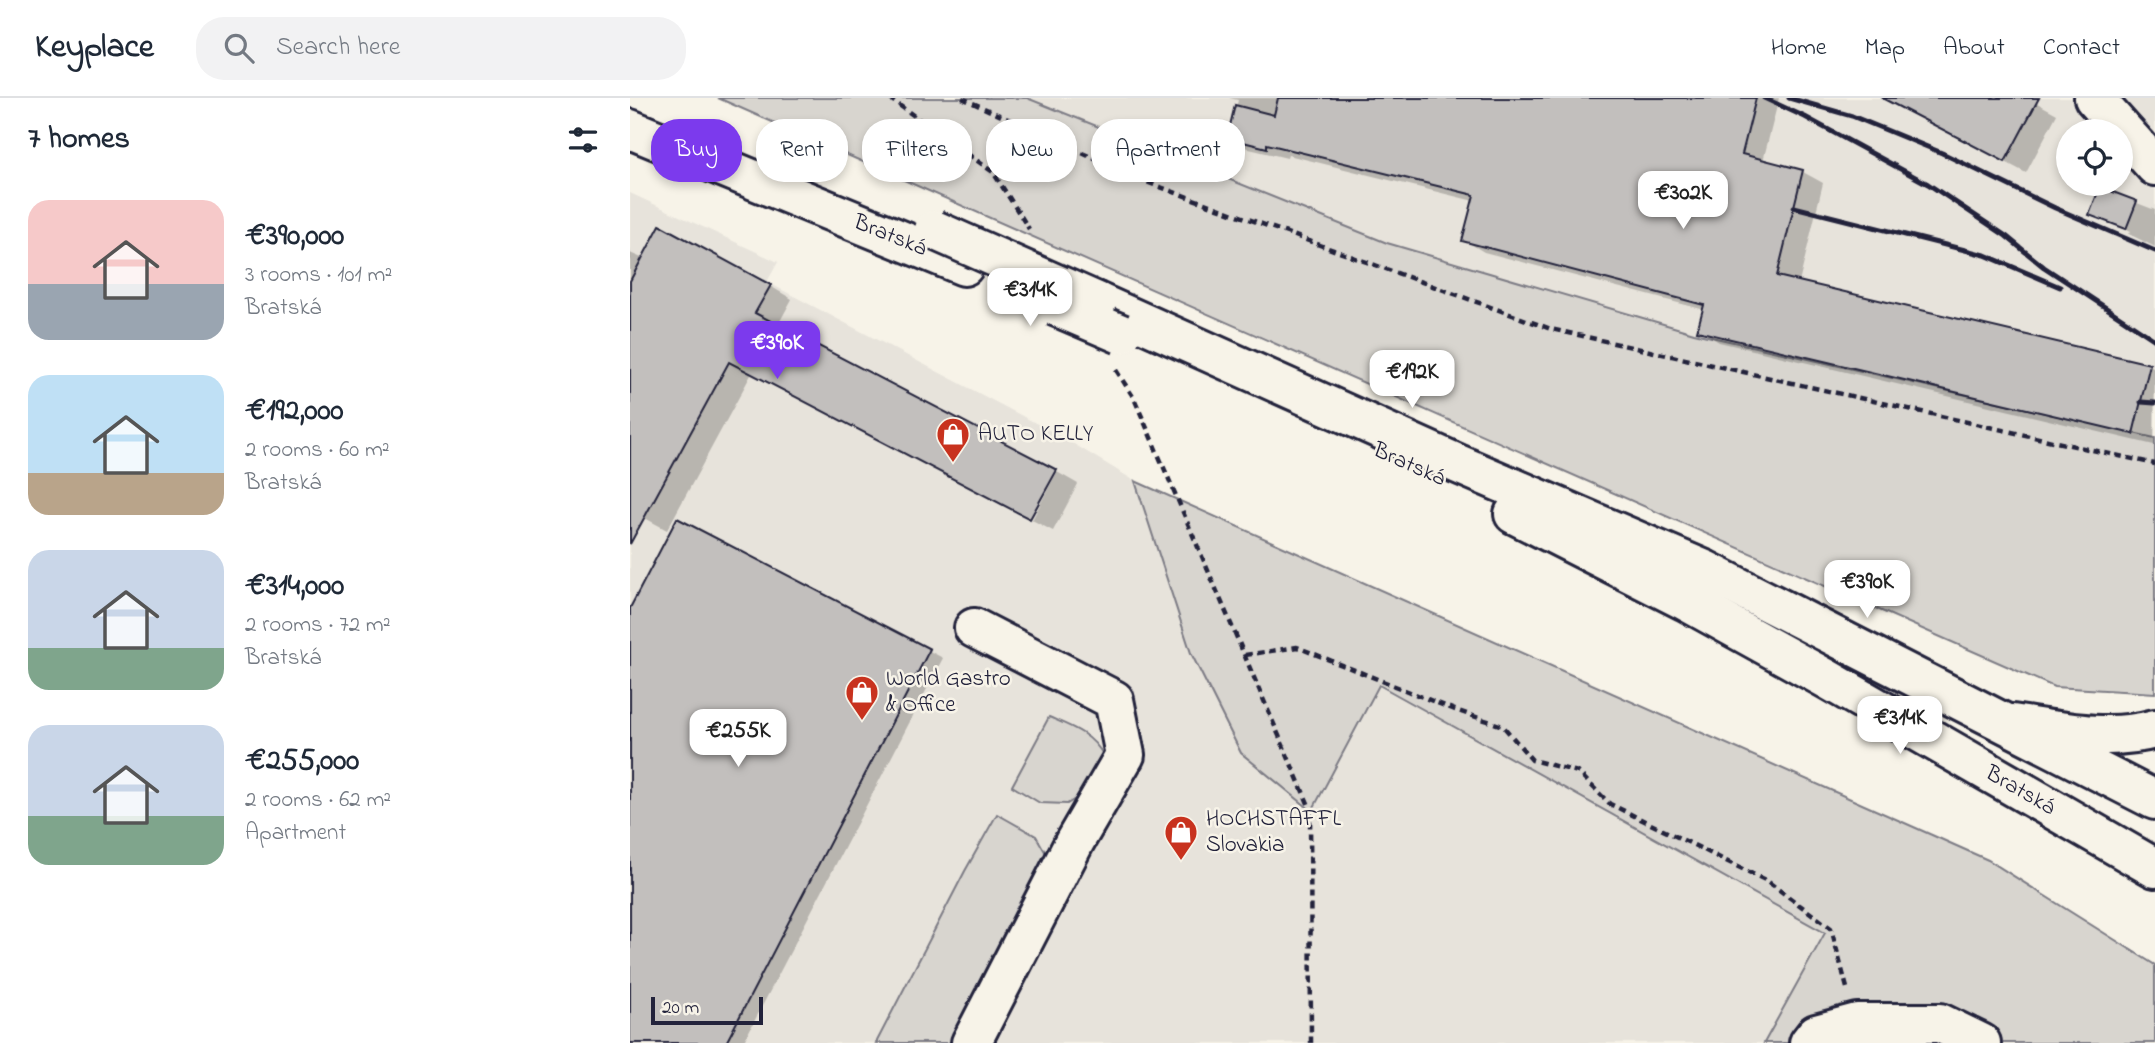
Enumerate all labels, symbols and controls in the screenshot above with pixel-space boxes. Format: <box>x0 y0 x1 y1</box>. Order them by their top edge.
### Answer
search box <box>196 17 686 80</box>
text: Keyplace <box>35 24 154 72</box>
icon: search <box>220 29 258 67</box>
text: Search here <box>276 29 400 67</box>
text: Home <box>1771 31 1827 66</box>
text: Map <box>1865 31 1905 66</box>
text: About <box>1943 31 2005 66</box>
text: Contact <box>2043 31 2120 66</box>
text: 7 homes <box>28 118 130 162</box>
chip: Buy <box>651 119 742 182</box>
chip: Rent <box>756 119 848 182</box>
chip: Filters <box>862 119 972 182</box>
chip: New <box>986 119 1077 182</box>
chip: Apartment <box>1091 119 1245 182</box>
map controls <box>2056 119 2133 196</box>
button: locate <box>2056 119 2133 196</box>
icon: filters <box>564 121 602 159</box>
pin: €302K <box>1634 172 1732 231</box>
text: €302K <box>1654 177 1712 210</box>
street label: Bratská <box>848 206 932 266</box>
text: €390,000 <box>245 215 344 259</box>
icon: home <box>84 228 168 312</box>
text: 3 rooms · 101 m² <box>245 259 392 292</box>
pin: €314K <box>981 268 1079 328</box>
text: €314K <box>1003 274 1057 307</box>
text: Bratská <box>245 292 321 325</box>
pin: €390K <box>728 322 826 381</box>
text: €390K <box>750 327 804 360</box>
pin: €192K <box>1363 350 1461 410</box>
text: €192K <box>1386 356 1438 389</box>
text: €192,000 <box>245 390 343 434</box>
icon: home <box>84 403 168 487</box>
shop icon: AUTO KELLY <box>934 415 972 464</box>
place label: AUTO KELLY <box>978 418 1094 451</box>
text: 2 rooms · 60 m² <box>245 434 390 467</box>
street label: Bratská <box>1367 434 1451 496</box>
text: Bratská <box>245 467 321 500</box>
pin: €390K <box>1818 560 1916 620</box>
text: €314,000 <box>245 565 344 609</box>
text: €390K <box>1840 566 1894 599</box>
icon: home <box>84 578 168 662</box>
text: 2 rooms · 72 m² <box>245 609 391 642</box>
text: Bratská <box>245 642 321 675</box>
place label: World Gastro & Office <box>886 663 1011 722</box>
shop icon: World Gastro & Office <box>843 673 881 722</box>
pin: €314K <box>1851 696 1949 756</box>
text: €314K <box>1873 702 1927 735</box>
pin: €255K <box>689 710 787 769</box>
text: €255K <box>706 715 770 748</box>
text: €255,000 <box>245 740 359 784</box>
icon: home <box>84 753 168 837</box>
street label: Bratská <box>1978 757 2062 825</box>
text: 2 rooms · 62 m² <box>245 784 391 817</box>
place label: HOCHSTAFFL Slovakia <box>1206 803 1341 862</box>
shop icon: HOCHSTAFFL Slovakia <box>1162 813 1200 862</box>
text: Apartment <box>245 817 346 850</box>
scale bar <box>651 994 763 1026</box>
text: 20 m <box>662 995 699 1022</box>

